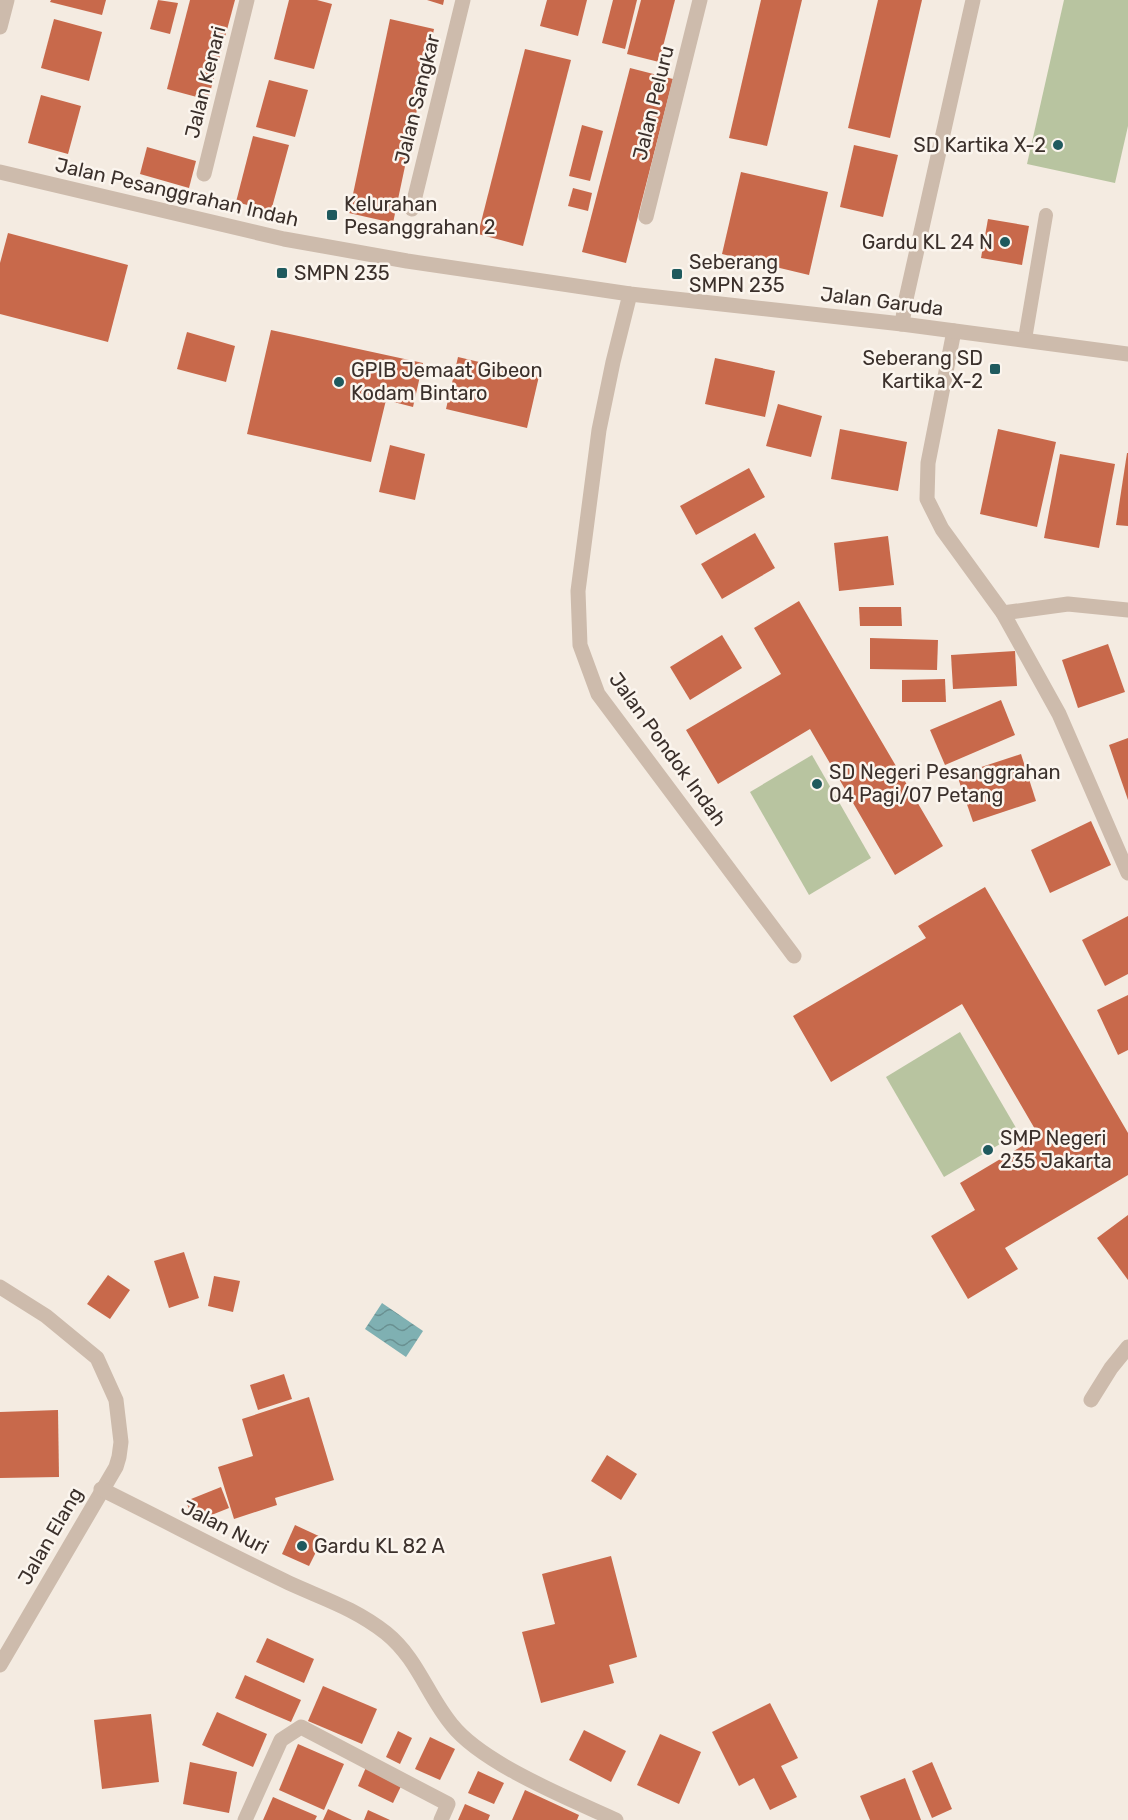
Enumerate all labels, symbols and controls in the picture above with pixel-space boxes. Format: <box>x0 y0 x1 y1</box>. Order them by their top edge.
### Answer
street label: Jalan Kenari <box>179 23 231 141</box>
street label: Jalan Sangkar <box>389 31 445 166</box>
street label: Jalan Peluru <box>627 43 679 163</box>
place label: SD Kartika X-2 <box>913 133 1046 157</box>
marker: SD Kartika X-2 <box>1051 138 1065 152</box>
street label: Jalan Pesanggrahan Indah <box>53 152 301 232</box>
place label: Kelurahan Pesanggrahan 2 <box>344 192 496 239</box>
marker: Kelurahan Pesanggrahan 2 <box>325 208 339 222</box>
place label: Gardu KL 24 N <box>862 230 993 254</box>
marker: Gardu KL 24 N <box>998 235 1012 249</box>
place label: Seberang SMPN 235 <box>689 250 785 297</box>
place label: SMPN 235 <box>294 261 390 285</box>
marker: SMPN 235 <box>275 266 289 280</box>
marker: Seberang SMPN 235 <box>670 267 684 281</box>
street label: Jalan Garuda <box>819 282 945 320</box>
place label: Seberang SD Kartika X-2 <box>863 346 983 393</box>
place label: GPIB Jemaat Gibeon Kodam Bintaro <box>351 358 543 405</box>
marker: Seberang SD Kartika X-2 <box>988 362 1002 376</box>
marker: GPIB Jemaat Gibeon Kodam Bintaro <box>332 375 346 389</box>
street label: Jalan Pondok Indah <box>604 668 732 830</box>
place label: SD Negeri Pesanggrahan 04 Pagi/07 Petang <box>829 760 1061 807</box>
marker: SD Negeri Pesanggrahan 04 Pagi/07 Petang <box>810 777 824 791</box>
place label: SMP Negeri 235 Jakarta <box>1000 1126 1112 1173</box>
marker: SMP Negeri 235 Jakarta <box>981 1143 995 1157</box>
street label: Jalan Elang <box>12 1483 88 1589</box>
street label: Jalan Nuri <box>177 1495 273 1559</box>
place label: Gardu KL 82 A <box>314 1534 445 1558</box>
marker: Gardu KL 82 A <box>295 1539 309 1553</box>

